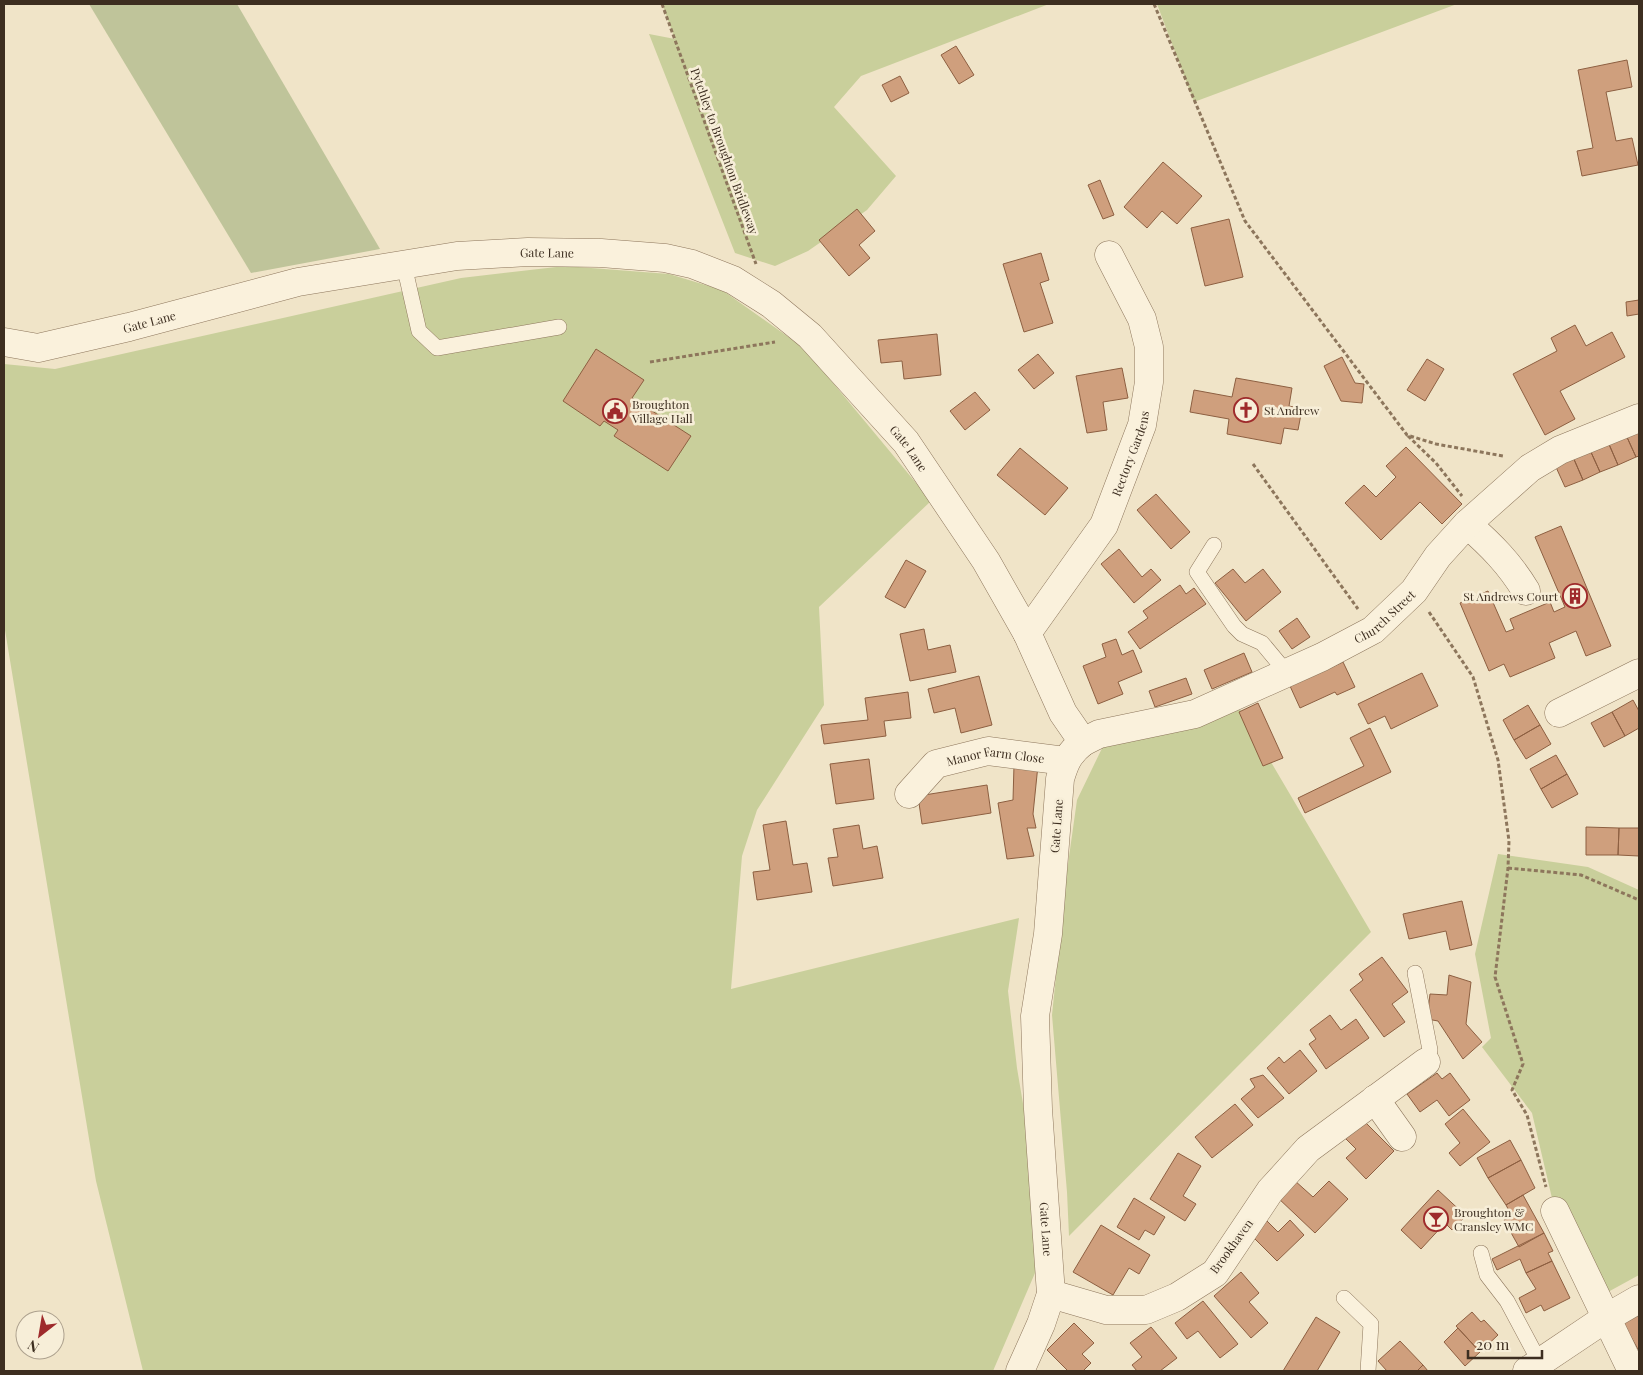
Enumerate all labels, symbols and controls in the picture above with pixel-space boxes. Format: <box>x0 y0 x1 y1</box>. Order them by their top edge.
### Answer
street label: Pytchley to Broughton Bridleway <box>687 66 763 236</box>
street label: Gate Lane <box>520 244 574 261</box>
street label: Gate Lane <box>121 307 178 336</box>
place label: Broughton Village Hall <box>631 396 693 426</box>
church icon: St Andrew <box>1233 397 1259 423</box>
public building icon: Broughton Village Hall <box>602 398 628 424</box>
place label: St Andrew <box>1264 402 1320 418</box>
street label: Rectory Gardens <box>1108 410 1152 498</box>
street label: Gate Lane <box>886 422 931 474</box>
building icon: St Andrews Court <box>1562 583 1588 609</box>
street label: Church Street <box>1351 586 1419 647</box>
place label: St Andrews Court <box>1463 588 1559 604</box>
street label: Manor Farm Close <box>945 743 1045 769</box>
street label: Gate Lane <box>1046 799 1066 853</box>
street label: Gate Lane <box>1037 1202 1056 1257</box>
place label: Broughton & Cransley WMC <box>1454 1204 1533 1234</box>
bar icon: Broughton & Cransley WMC <box>1423 1206 1449 1232</box>
street label: Brookhaven <box>1206 1216 1256 1276</box>
north arrow <box>15 1310 65 1360</box>
scale bar <box>1468 1328 1542 1360</box>
text: 20 m <box>1476 1334 1510 1354</box>
text: N <box>24 1336 42 1357</box>

